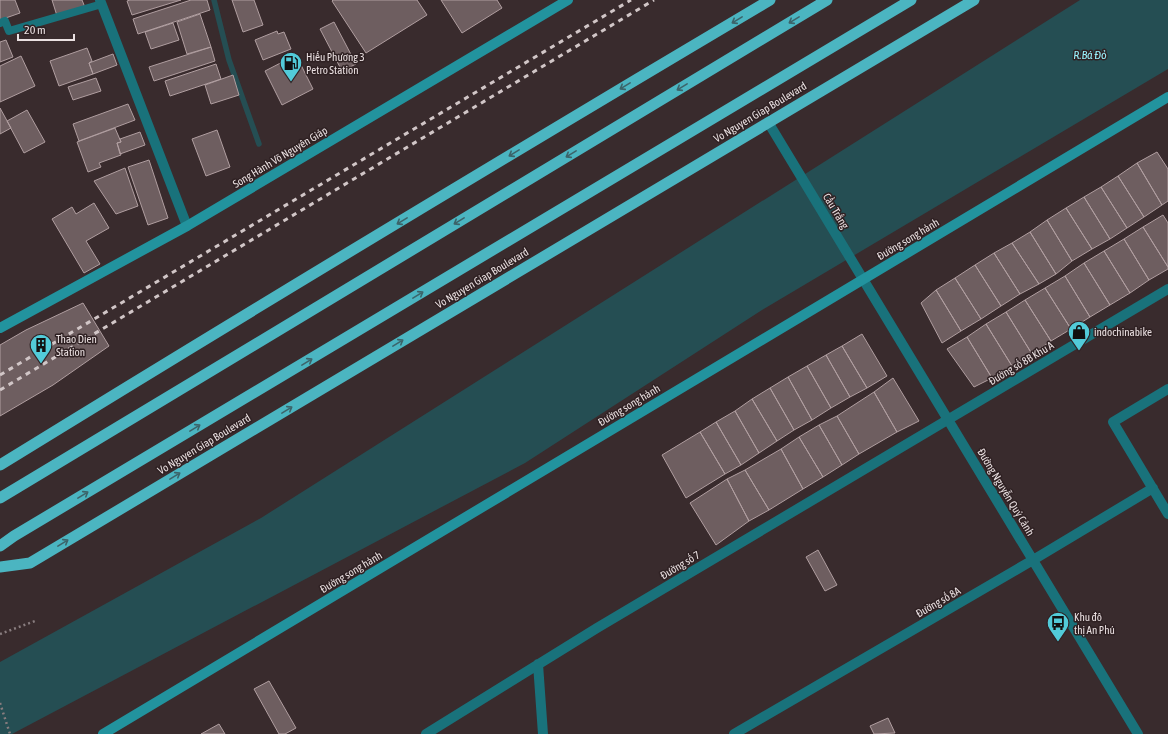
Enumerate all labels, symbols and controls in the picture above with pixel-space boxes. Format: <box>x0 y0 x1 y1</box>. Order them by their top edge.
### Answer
scale bar <box>18 16 74 42</box>
one-way arrow <box>731 16 743 24</box>
one-way arrow <box>789 16 800 24</box>
text: 20 m <box>24 23 46 37</box>
water label: R.Bá Đỏ <box>1073 48 1107 62</box>
fuel station icon: Hiếu Phương 3 Petro Station <box>278 50 304 83</box>
place label: Hiếu Phương 3 Petro Station <box>306 51 365 76</box>
street label: Vo Nguyen Giap Boulevard <box>711 80 809 144</box>
one-way arrow <box>620 82 631 90</box>
one-way arrow <box>676 83 688 91</box>
street label: Song Hành Võ Nguyên Giáp <box>231 124 329 190</box>
one-way arrow <box>508 150 520 158</box>
one-way arrow <box>565 150 577 158</box>
street label: Cầu Trắng <box>821 191 851 231</box>
street label: Đường song hành <box>875 216 941 262</box>
one-way arrow <box>396 217 408 225</box>
one-way arrow <box>453 217 465 225</box>
street label: Vo Nguyen Giap Boulevard <box>433 246 531 310</box>
one-way arrow <box>412 291 423 299</box>
shop icon: indochinabike <box>1066 319 1092 352</box>
place label: indochinabike <box>1094 326 1152 338</box>
building icon: Thao Dien Station <box>28 332 54 365</box>
place label: Thao Dien Station <box>56 333 97 358</box>
one-way arrow <box>392 339 403 347</box>
street label: Đường số 8B Khu A <box>986 339 1056 387</box>
one-way arrow <box>301 357 313 365</box>
street label: Đường song hành <box>596 382 662 428</box>
one-way arrow <box>281 405 293 413</box>
street label: Vo Nguyen Giap Boulevard <box>155 412 253 476</box>
one-way arrow <box>189 424 201 432</box>
street label: Đường Nguyễn Quý Cảnh <box>975 446 1037 538</box>
one-way arrow <box>169 472 181 480</box>
one-way arrow <box>77 490 89 498</box>
one-way arrow <box>57 539 68 547</box>
street label: Đường song hành <box>318 549 384 595</box>
street label: Đường số 7 <box>658 549 702 581</box>
street label: Đường số 8A <box>914 584 963 620</box>
bus stop icon: Khu đô thị An Phú <box>1045 610 1071 643</box>
place label: Khu đô thị An Phú <box>1074 611 1115 637</box>

